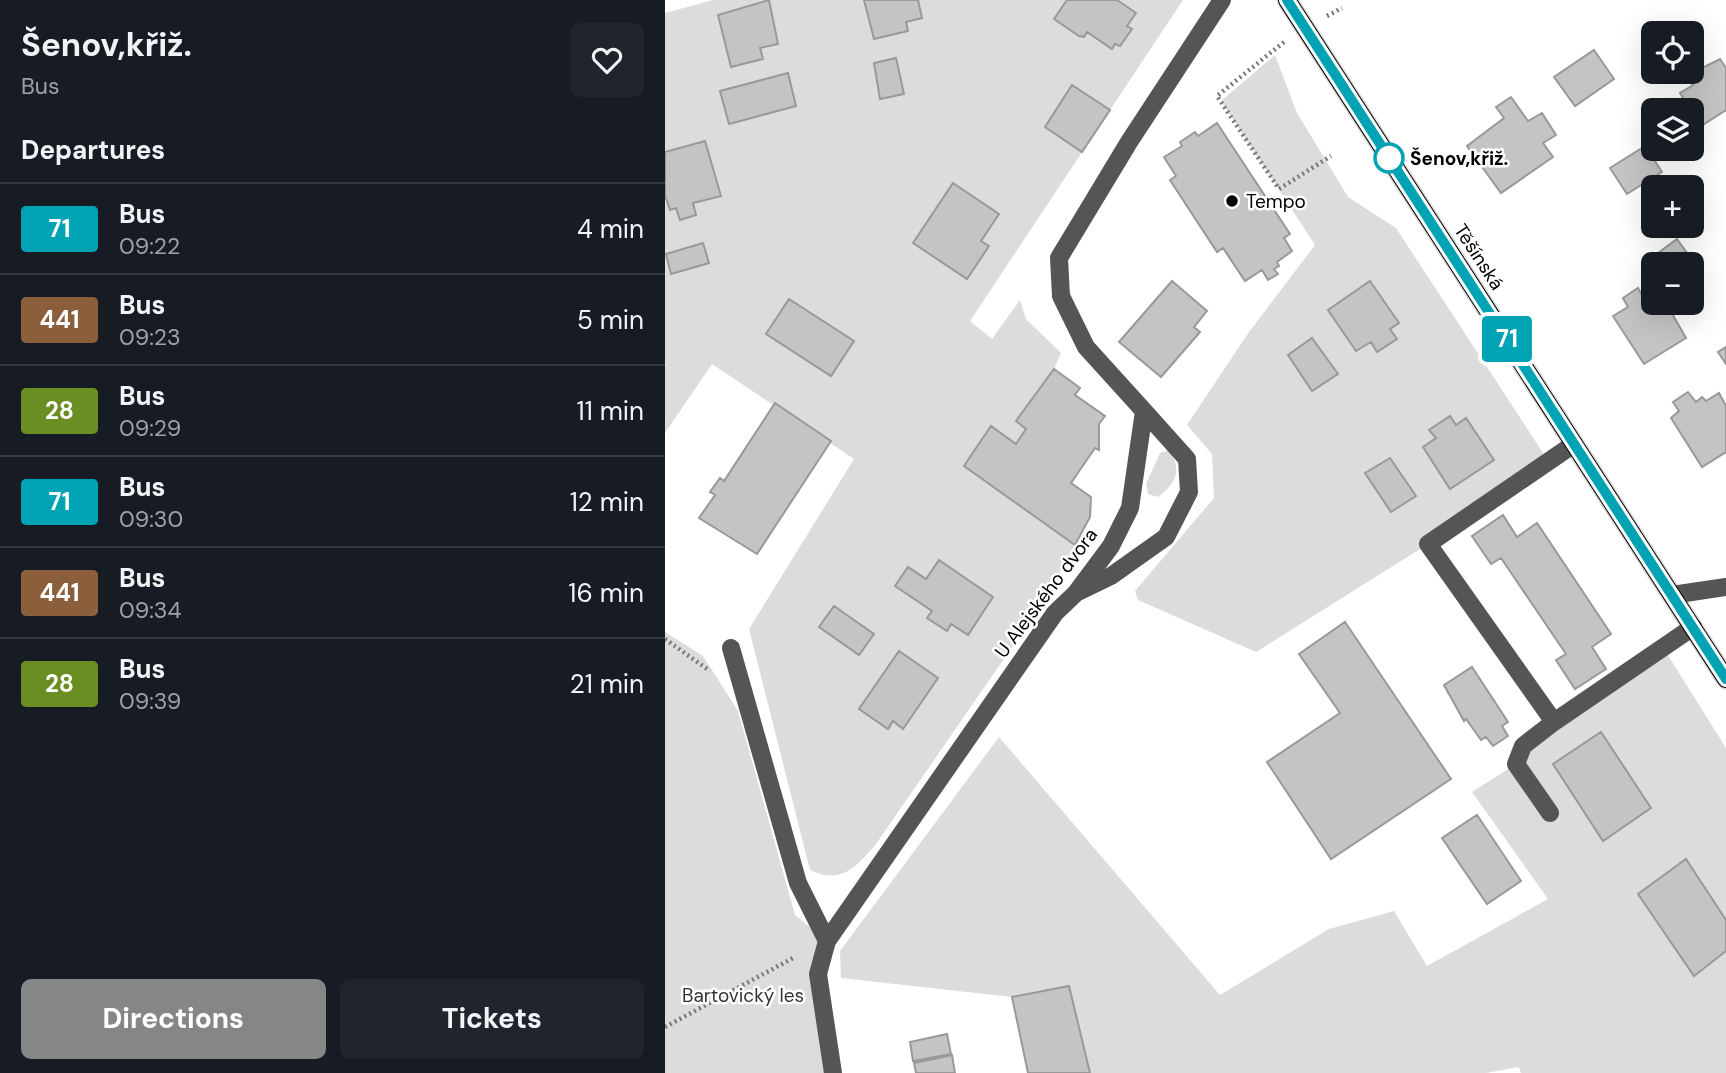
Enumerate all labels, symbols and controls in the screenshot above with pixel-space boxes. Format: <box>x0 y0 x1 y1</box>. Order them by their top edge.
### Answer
map controls <box>1641 21 1704 315</box>
button: locate <box>1641 21 1704 84</box>
text: Šenov,křiž. <box>21 23 192 66</box>
button: heart <box>570 23 644 97</box>
text: Bus <box>21 71 60 101</box>
button: layers <box>1641 98 1704 161</box>
text: Departures <box>21 133 165 167</box>
marker: Šenov,křiž. <box>1374 143 1404 173</box>
place label: Šenov,křiž. <box>1410 146 1508 171</box>
button: + <box>1641 175 1704 238</box>
place label: Tempo <box>1246 189 1306 214</box>
marker: Tempo <box>1224 193 1240 209</box>
text: Bus <box>119 197 165 231</box>
text: 4 min <box>577 212 644 246</box>
text: 71 <box>48 213 71 244</box>
street label: Těšínská <box>1448 219 1510 295</box>
text: 09:22 <box>119 231 180 261</box>
button: − <box>1641 252 1704 315</box>
text: Bus <box>119 288 165 322</box>
text: 5 min <box>577 303 644 337</box>
text: 441 <box>40 304 79 335</box>
line badge: 71 <box>1475 316 1539 362</box>
text: 09:23 <box>119 322 181 352</box>
text: 71 <box>1496 323 1518 354</box>
text: Bus <box>119 379 165 413</box>
text: 11 min <box>577 394 644 428</box>
text: 28 <box>45 395 74 426</box>
text: 09:29 <box>119 413 181 443</box>
text: Bus <box>119 470 165 504</box>
text: 12 min <box>570 485 644 519</box>
text: 71 <box>48 486 71 517</box>
text: 09:30 <box>119 504 183 534</box>
street label: U Alejského dvora <box>989 523 1103 663</box>
text: Bus <box>119 561 165 595</box>
text: 16 min <box>568 576 644 610</box>
text: 441 <box>40 577 79 608</box>
text: 09:34 <box>119 595 181 625</box>
text: Bus <box>119 652 165 686</box>
text: 21 min <box>570 667 644 701</box>
text: 28 <box>45 668 74 699</box>
text: 09:39 <box>119 686 181 716</box>
button: Directions <box>21 979 326 1059</box>
button: Tickets <box>340 979 644 1059</box>
park label: Bartovický les <box>682 983 804 1008</box>

